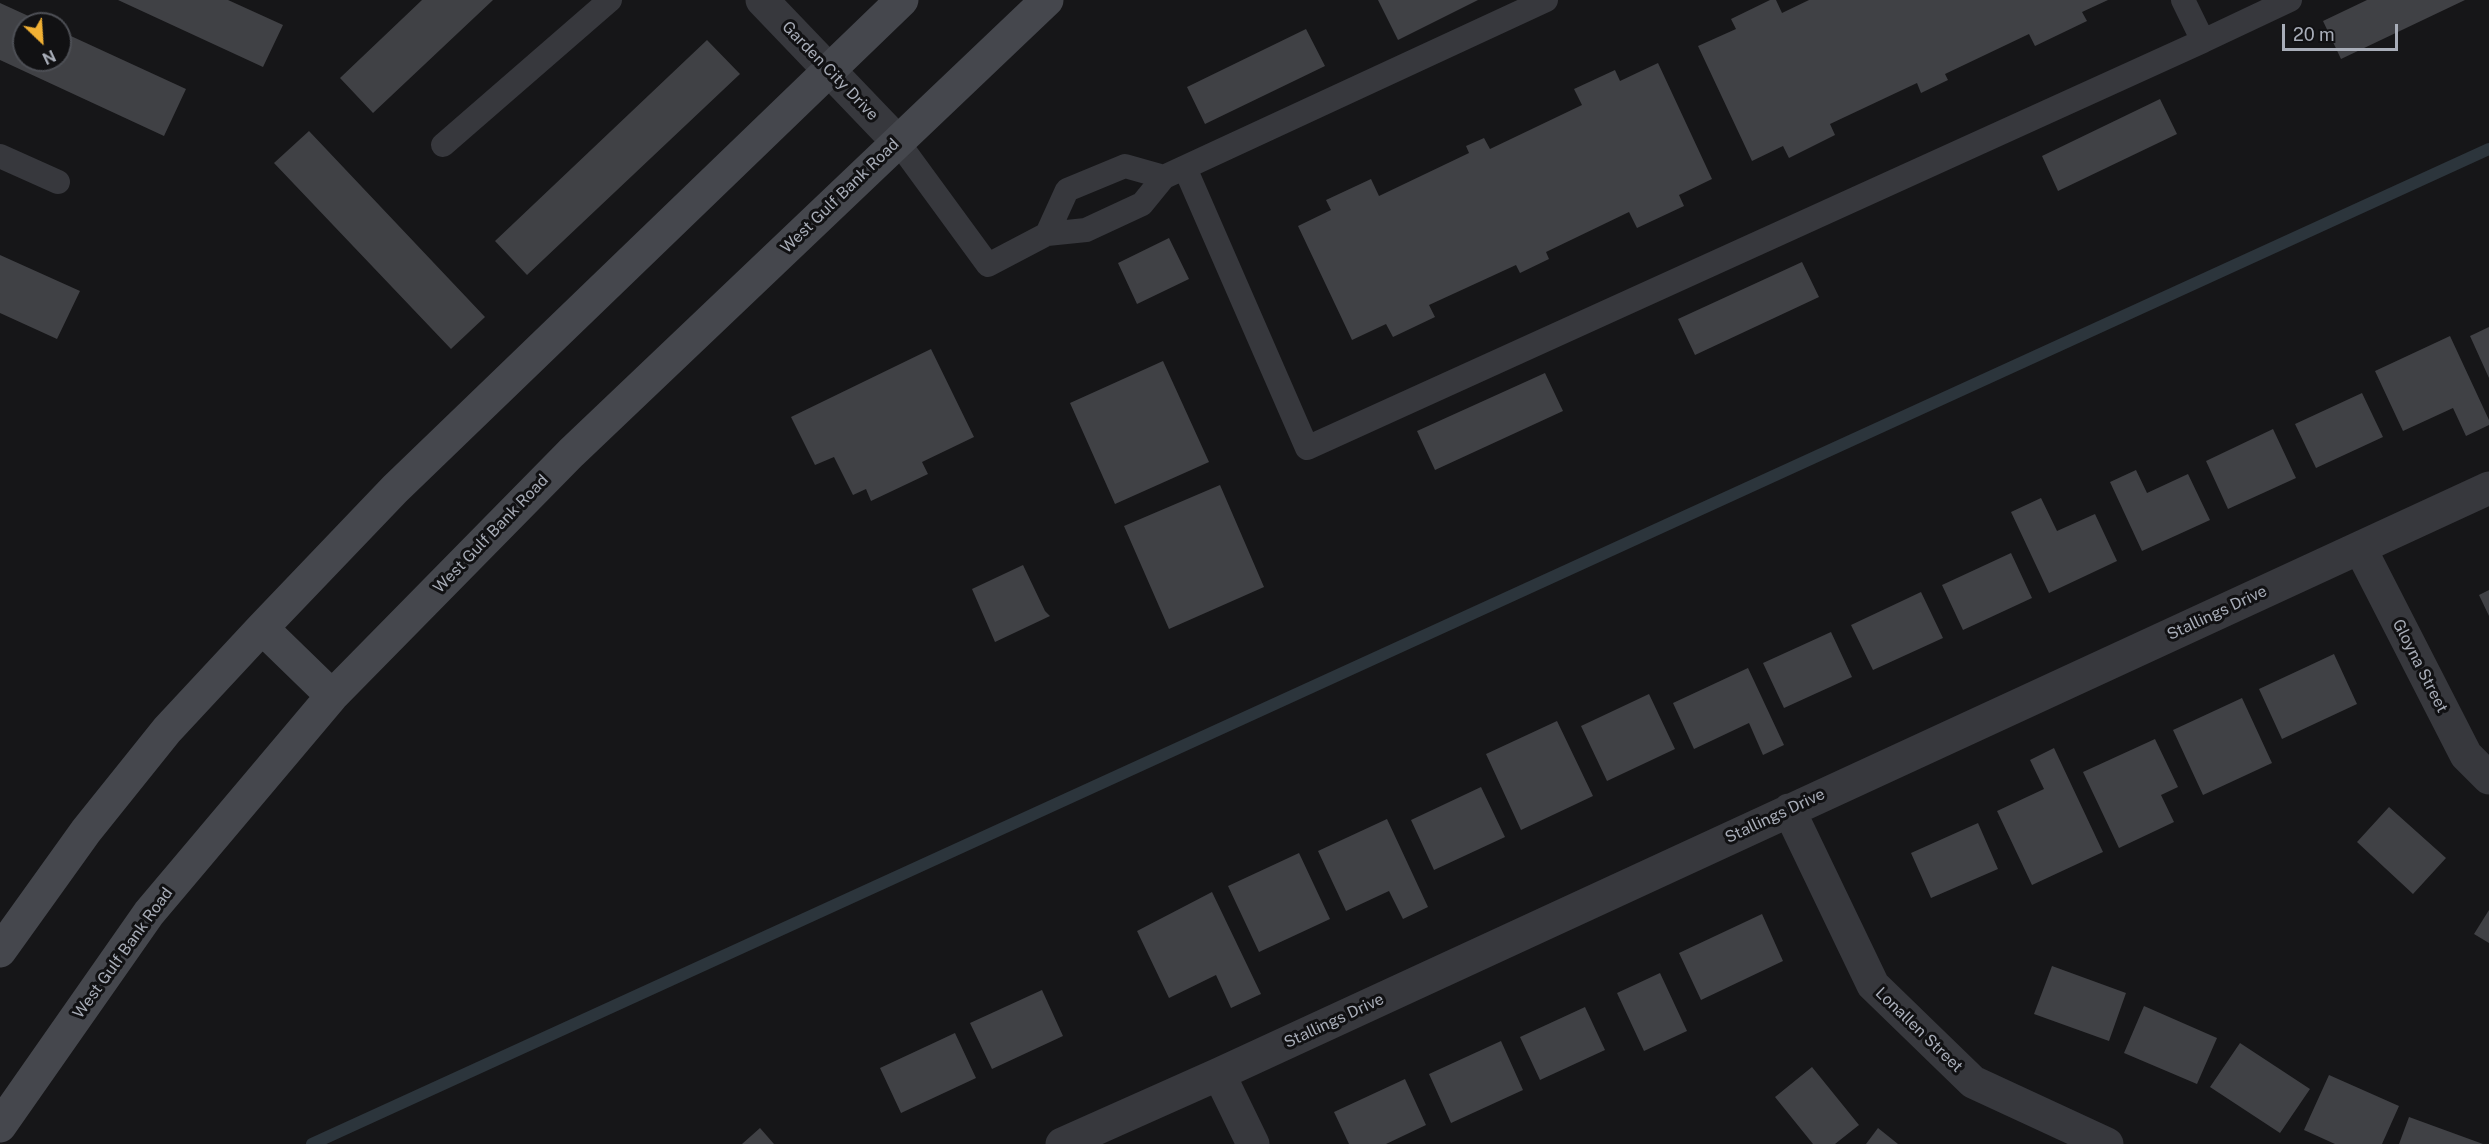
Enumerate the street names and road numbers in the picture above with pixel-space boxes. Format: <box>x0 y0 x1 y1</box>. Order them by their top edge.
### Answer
street label: Garden City Drive <box>778 17 882 125</box>
street label: West Gulf Bank Road <box>777 135 903 257</box>
street label: West Gulf Bank Road <box>430 471 552 597</box>
street label: Stallings Drive <box>2164 581 2270 645</box>
street label: Gloyna Street <box>2388 616 2452 716</box>
street label: Stallings Drive <box>1722 784 1828 848</box>
street label: West Gulf Bank Road <box>69 884 177 1022</box>
street label: Lonallen Street <box>1871 983 1967 1077</box>
street label: Stallings Drive <box>1281 989 1387 1053</box>

